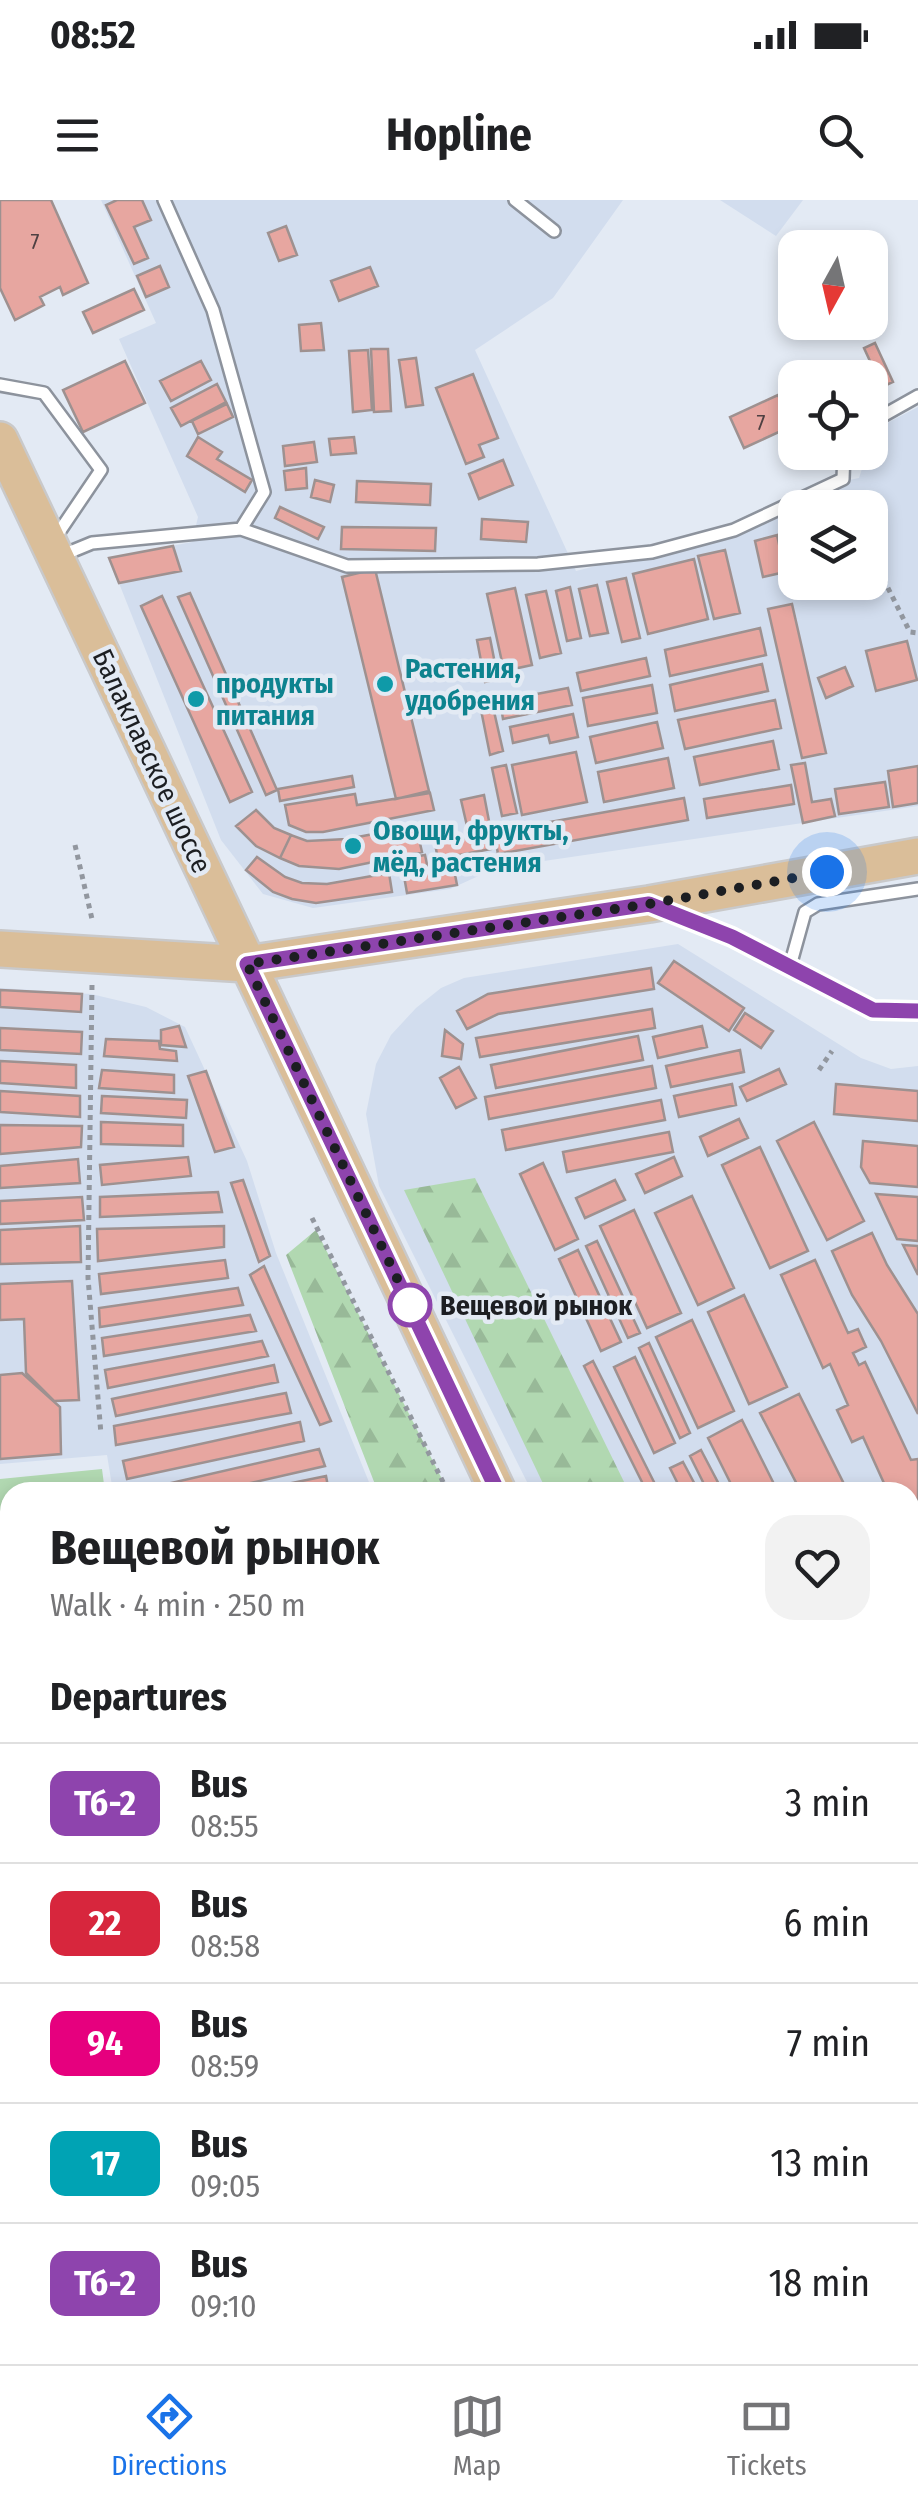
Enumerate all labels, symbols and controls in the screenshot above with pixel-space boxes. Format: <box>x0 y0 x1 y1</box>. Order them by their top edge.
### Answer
text: 08:52 <box>50 12 136 58</box>
icon: menu <box>50 108 105 163</box>
text: Hopline <box>386 108 532 162</box>
icon: search <box>813 108 868 163</box>
house number: 7 <box>31 228 40 255</box>
north arrow <box>778 230 888 340</box>
map controls <box>778 230 888 600</box>
button: locate <box>778 360 888 470</box>
house number: 7 <box>757 409 766 436</box>
button: layers <box>778 490 888 600</box>
street label: Балаклавское шоссе <box>86 644 218 878</box>
place label: Растения, удобрения <box>404 652 535 717</box>
place label: продукты питания <box>216 667 334 732</box>
marker: Растения, удобрения <box>374 673 396 695</box>
marker: продукты питания <box>185 688 207 710</box>
place label: Овощи, фрукты, мёд, растения <box>373 814 569 879</box>
marker: Овощи, фрукты, мёд, растения <box>342 835 364 857</box>
your location <box>802 847 852 897</box>
marker: Вещевой рынок <box>389 1284 431 1326</box>
place label: Вещевой рынок <box>440 1289 633 1322</box>
button: heart <box>765 1515 870 1620</box>
text: Вещевой рынок <box>50 1519 380 1577</box>
text: Walk · 4 min · 250 m <box>50 1586 306 1624</box>
text: Departures <box>50 1674 227 1720</box>
text: Bus <box>190 1761 248 1807</box>
text: 3 min <box>785 1780 870 1826</box>
text: Тб-2 <box>74 1782 136 1824</box>
text: 08:55 <box>190 1807 259 1845</box>
text: Bus <box>190 1881 248 1927</box>
text: 6 min <box>783 1900 870 1946</box>
text: 22 <box>89 1902 121 1944</box>
text: 08:58 <box>190 1927 260 1965</box>
text: Bus <box>190 2001 248 2047</box>
text: 7 min <box>787 2020 870 2066</box>
text: 94 <box>87 2022 123 2064</box>
text: 08:59 <box>190 2047 259 2085</box>
text: Bus <box>190 2121 248 2167</box>
text: 13 min <box>770 2140 870 2186</box>
text: 17 <box>90 2142 120 2184</box>
text: 09:05 <box>190 2167 260 2205</box>
text: Bus <box>190 2241 248 2287</box>
text: 18 min <box>768 2260 870 2306</box>
text: Тб-2 <box>74 2262 136 2304</box>
text: 09:10 <box>190 2287 257 2325</box>
tab: Directions <box>111 2389 227 2482</box>
tab: Map <box>450 2389 505 2482</box>
tab: Tickets <box>727 2389 807 2482</box>

